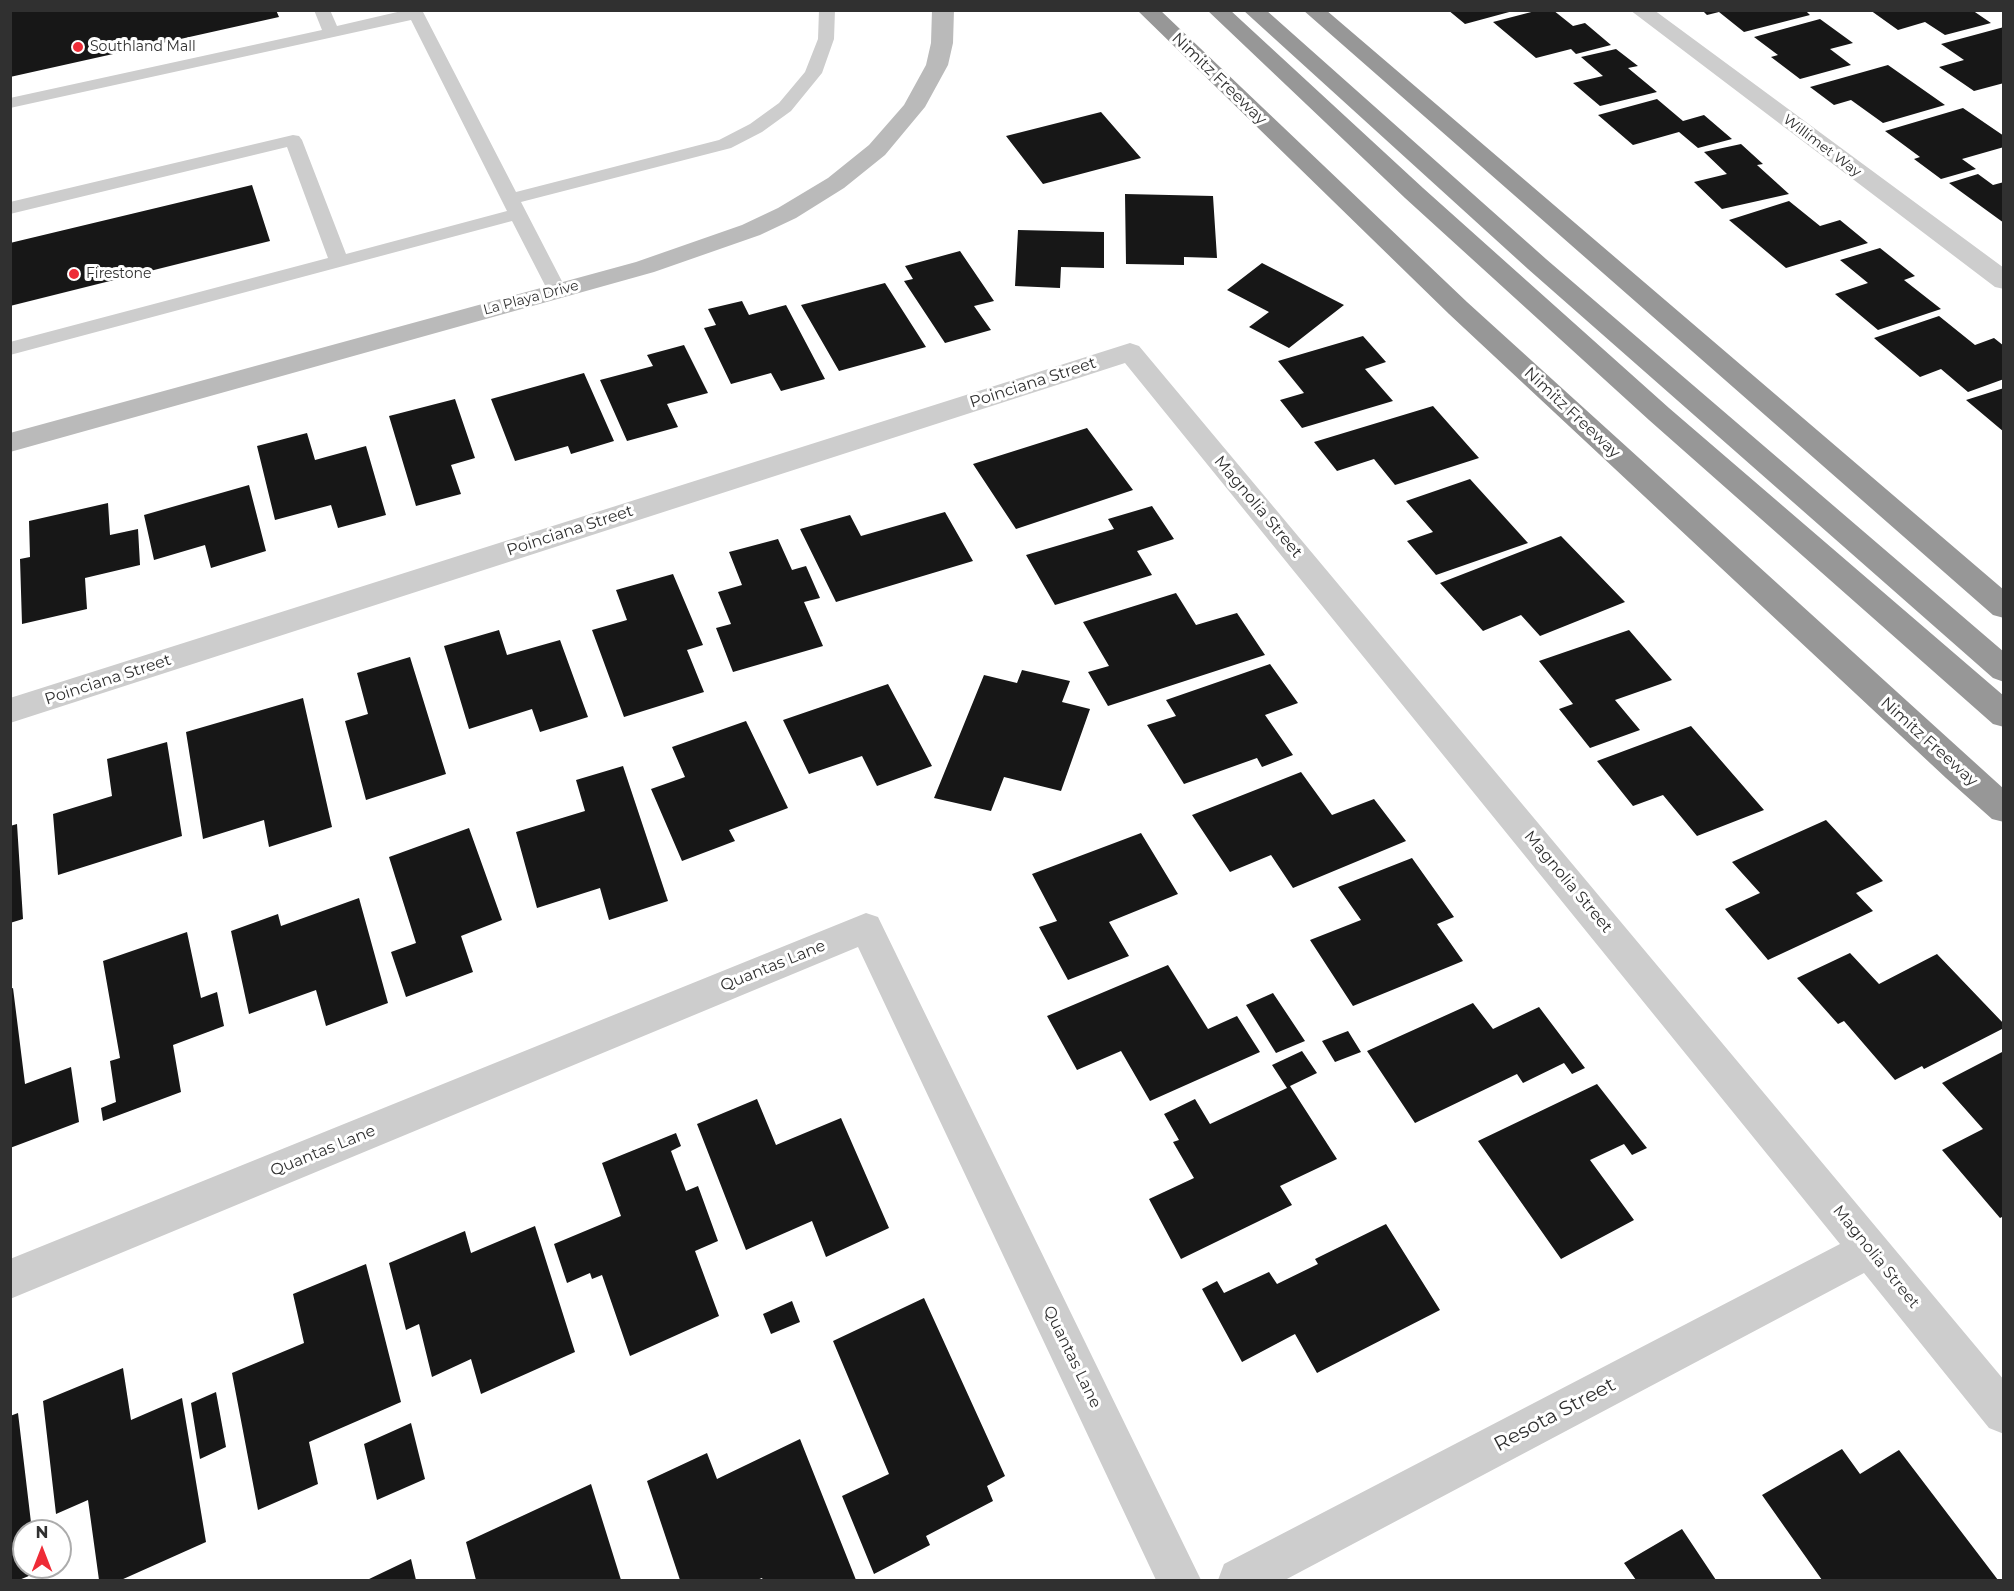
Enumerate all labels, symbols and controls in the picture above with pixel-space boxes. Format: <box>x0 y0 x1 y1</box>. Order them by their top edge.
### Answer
street label: Nimitz Freeway <box>1168 29 1270 129</box>
place label: Southland Mall <box>90 39 196 55</box>
marker: Southland Mall <box>71 40 85 54</box>
street label: Willimet Way <box>1780 111 1864 181</box>
place label: Firestone <box>86 266 151 282</box>
marker: Firestone <box>67 267 81 281</box>
street label: La Playa Drive <box>482 277 580 319</box>
street label: Poinciana Street <box>967 353 1099 413</box>
street label: Nimitz Freeway <box>1520 364 1624 462</box>
street label: Magnolia Street <box>1210 452 1306 562</box>
street label: Poinciana Street <box>504 501 636 561</box>
street label: Poinciana Street <box>42 650 174 710</box>
street label: Nimitz Freeway <box>1876 693 1982 791</box>
street label: Magnolia Street <box>1520 827 1616 937</box>
street label: Quantas Lane <box>718 936 828 996</box>
street label: Quantas Lane <box>268 1121 378 1181</box>
street label: Magnolia Street <box>1829 1202 1923 1312</box>
street label: Quantas Lane <box>1039 1303 1105 1411</box>
street label: Resota Street <box>1490 1373 1620 1457</box>
north arrow <box>12 1519 72 1579</box>
text: N <box>36 1523 48 1542</box>

